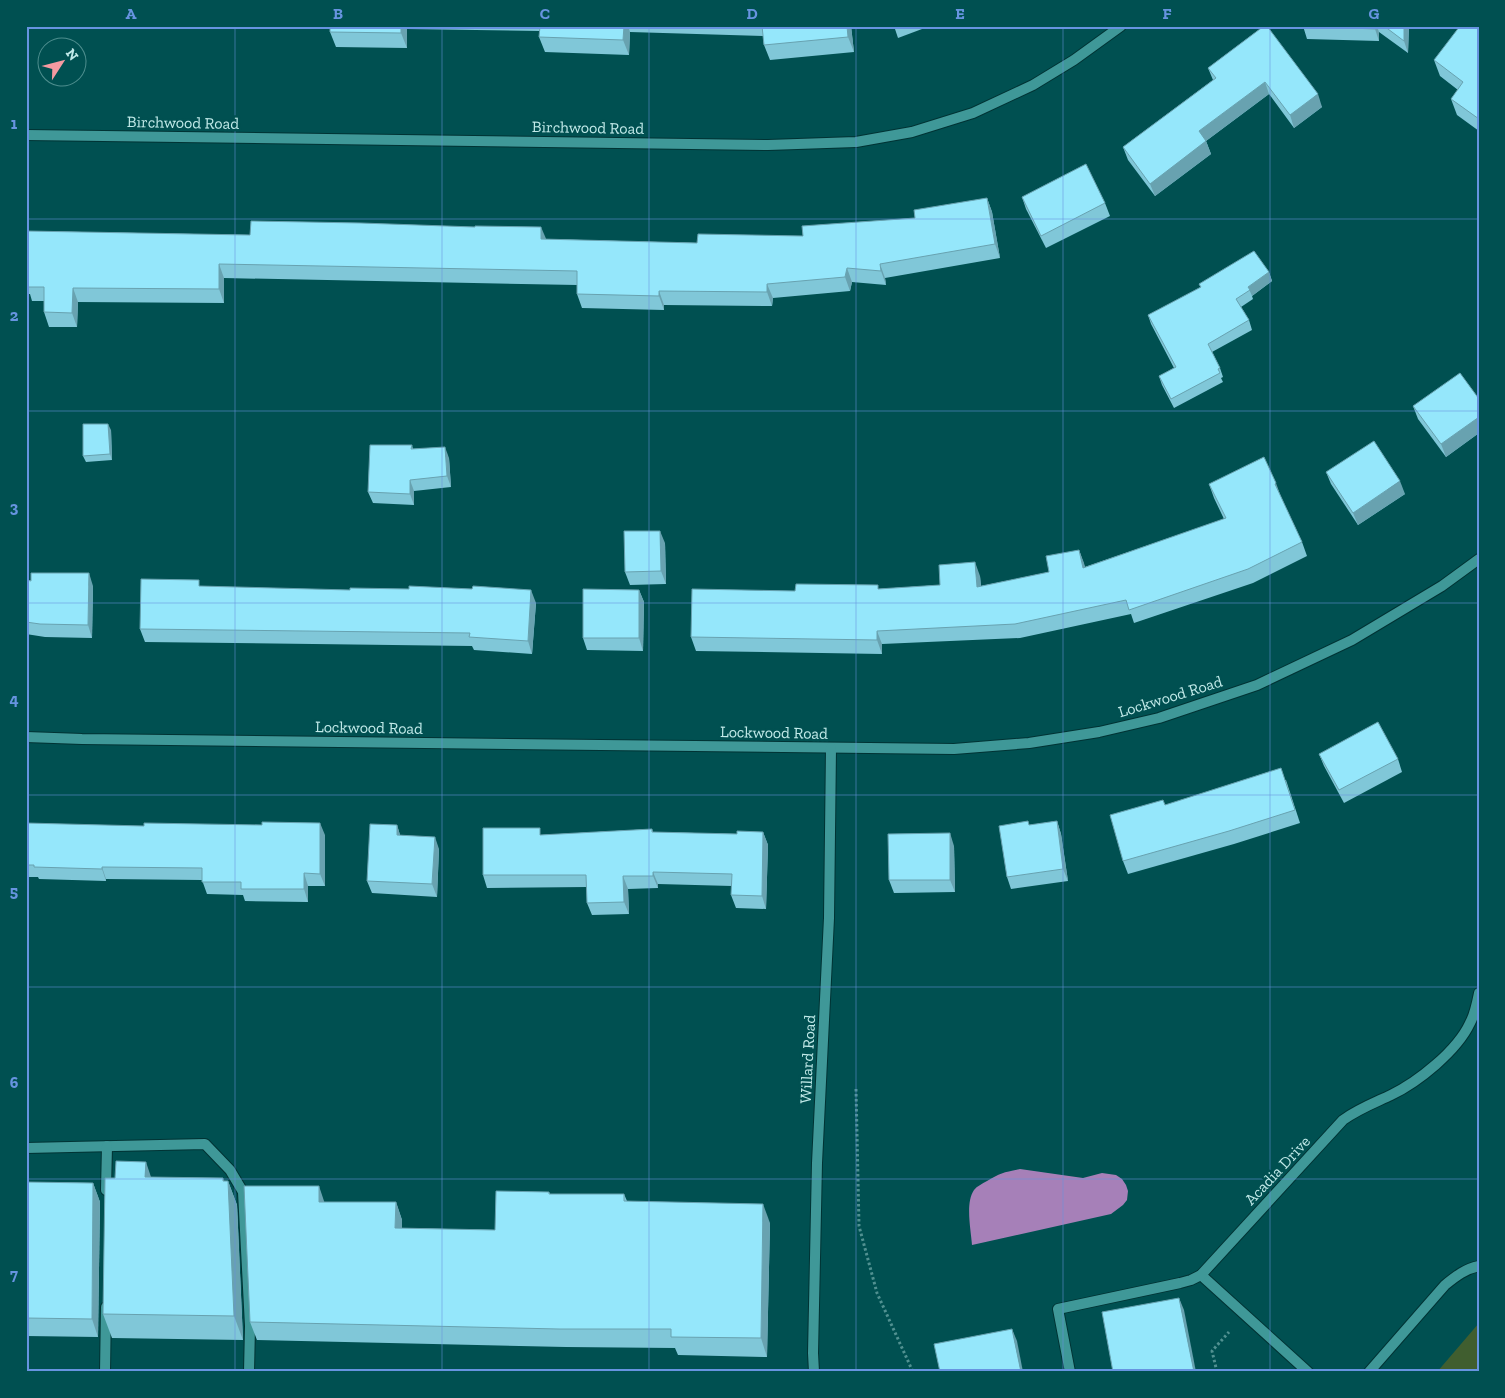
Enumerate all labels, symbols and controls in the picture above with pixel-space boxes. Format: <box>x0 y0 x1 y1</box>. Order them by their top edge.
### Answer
text: A <box>126 4 137 23</box>
text: B <box>333 4 343 23</box>
text: C <box>540 4 550 23</box>
text: D <box>746 4 758 23</box>
text: E <box>955 4 965 23</box>
text: F <box>1162 4 1172 23</box>
text: G <box>1369 4 1380 23</box>
north arrow <box>38 38 88 88</box>
text: N <box>62 45 82 64</box>
street label: Birchwood Road <box>127 112 239 133</box>
text: 1 <box>11 114 18 133</box>
street label: Birchwood Road <box>532 117 644 138</box>
text: 2 <box>10 306 19 325</box>
text: 3 <box>10 498 19 517</box>
street label: Lockwood Road <box>1116 672 1225 721</box>
text: 4 <box>9 690 19 709</box>
street label: Lockwood Road <box>315 717 423 738</box>
street label: Lockwood Road <box>720 722 828 743</box>
text: 5 <box>10 882 18 901</box>
street label: Willard Road <box>796 1014 819 1104</box>
text: 6 <box>10 1073 19 1092</box>
street label: Acadia Drive <box>1241 1132 1314 1209</box>
text: 7 <box>10 1265 18 1284</box>

